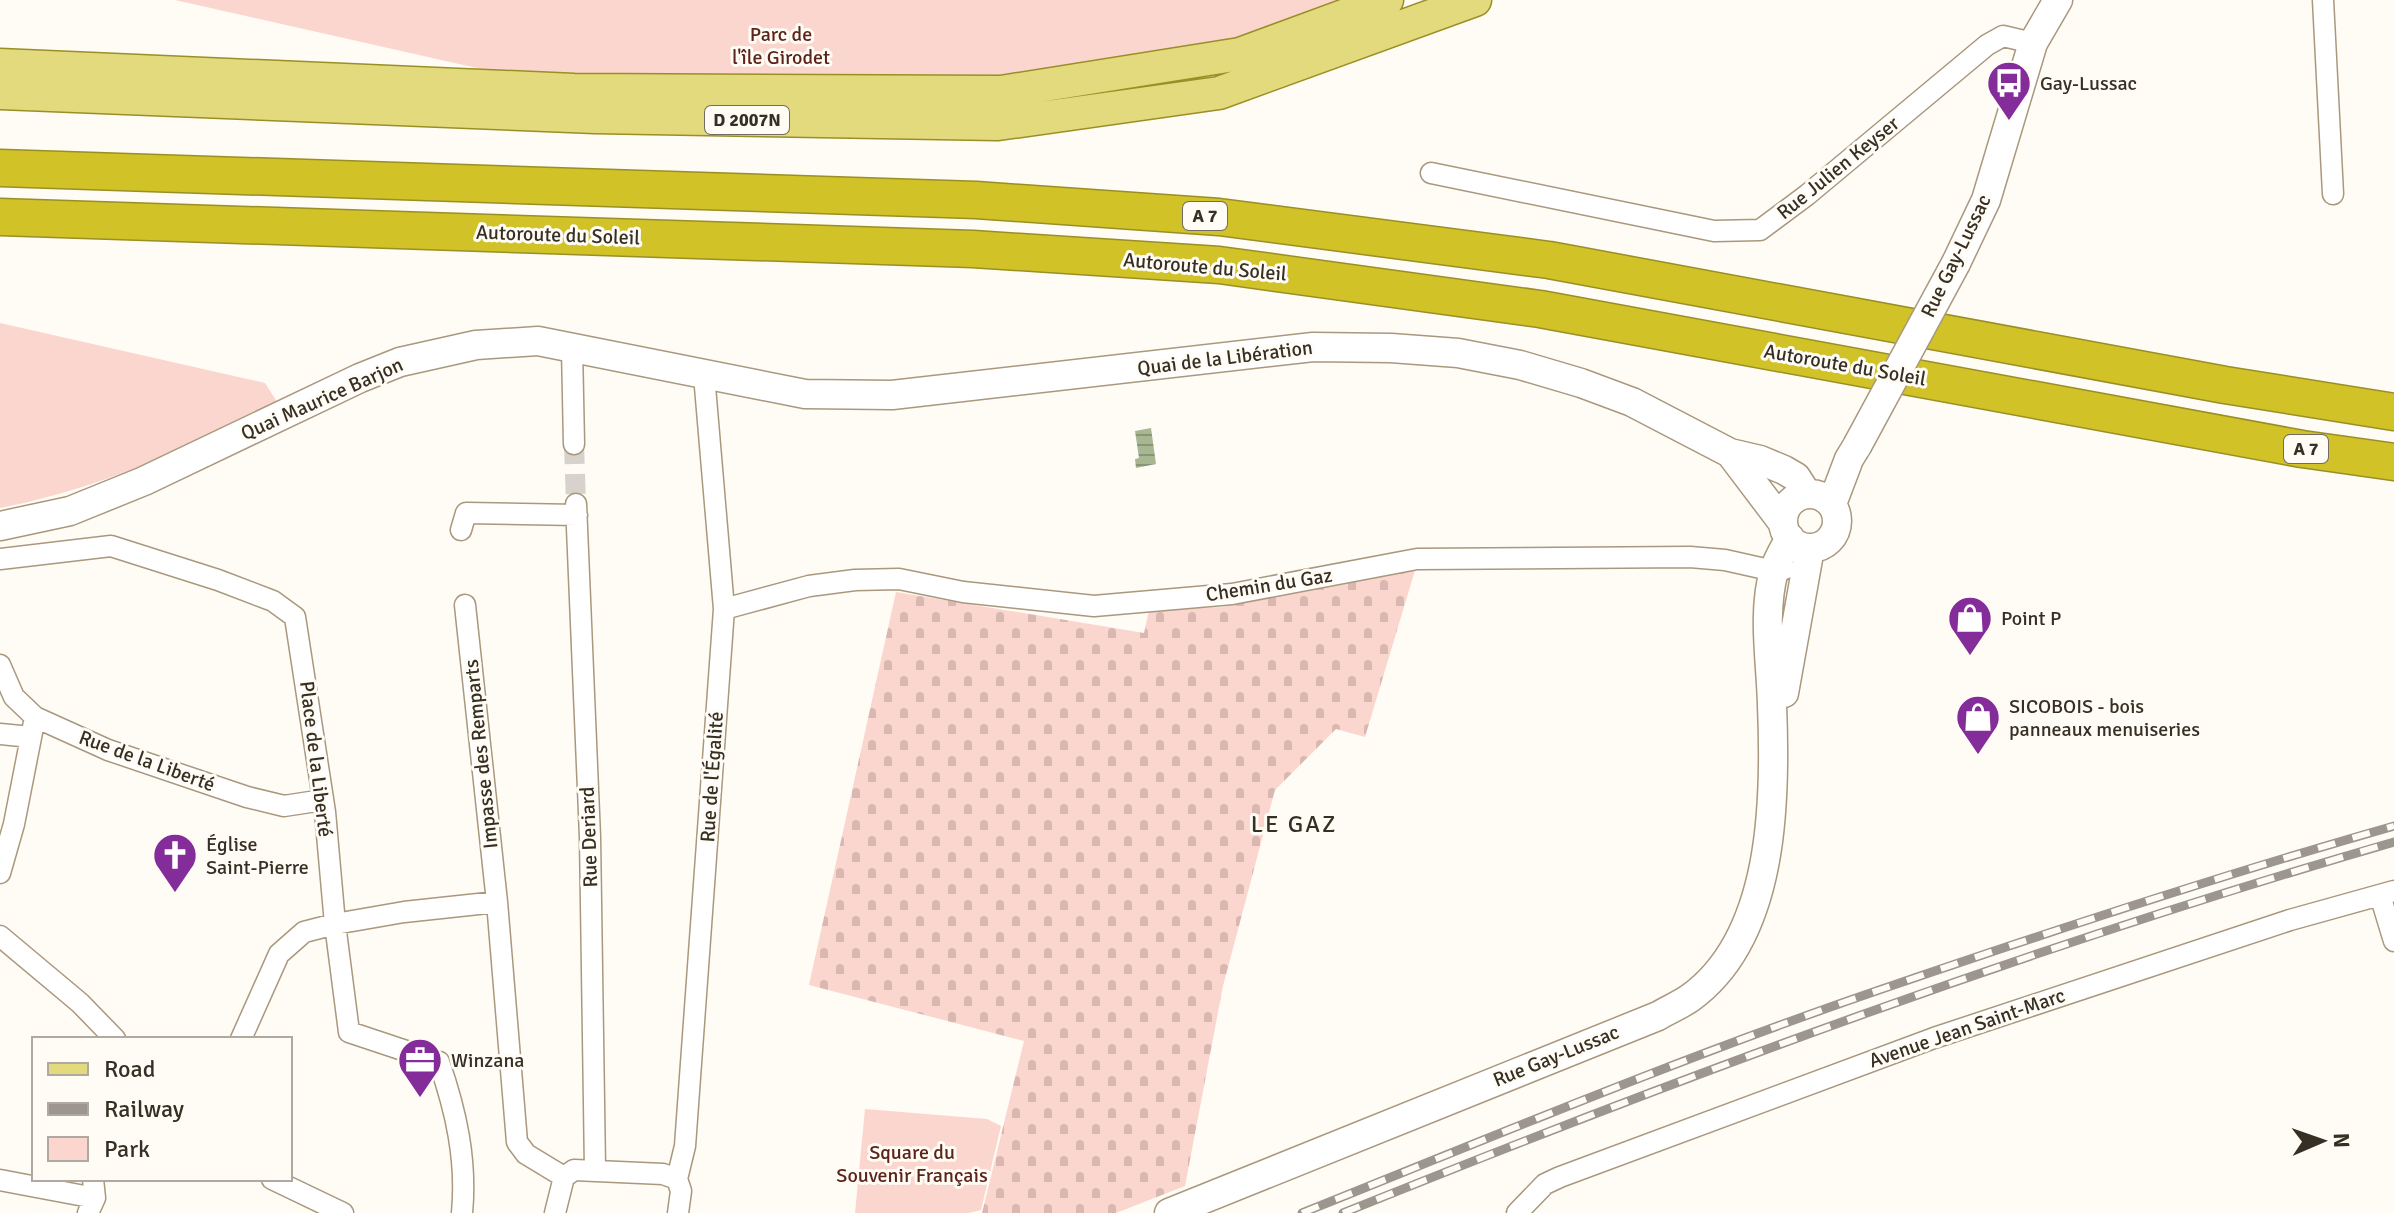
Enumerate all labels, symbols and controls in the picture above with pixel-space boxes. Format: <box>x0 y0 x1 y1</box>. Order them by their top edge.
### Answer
park label: Parc de l'île Girodet <box>732 22 830 70</box>
bus stop icon: Gay-Lussac <box>1985 59 2033 122</box>
place label: Gay-Lussac <box>2040 71 2137 96</box>
road number: D 2007N <box>705 106 789 134</box>
street label: Rue Julien Keyser <box>1772 111 1905 225</box>
street label: Rue Gay-Lussac <box>1915 190 1997 322</box>
road number: A 7 <box>1183 202 1227 230</box>
street label: Autoroute du Soleil <box>476 220 641 250</box>
street label: Autoroute du Soleil <box>1122 247 1288 287</box>
street label: Quai de la Libération <box>1136 335 1314 381</box>
street label: Autoroute du Soleil <box>1762 338 1928 392</box>
street label: Quai Maurice Barjon <box>237 352 407 446</box>
road number: A 7 <box>2284 435 2328 463</box>
street label: Chemin du Gaz <box>1204 563 1334 607</box>
shop icon: Point P <box>1946 594 1994 657</box>
place label: Point P <box>2001 606 2061 631</box>
street label: Impasse des Remparts <box>459 658 503 850</box>
street label: Place de la Liberté <box>294 679 338 839</box>
shop icon: SICOBOIS - bois panneaux menuiseries <box>1954 693 2002 756</box>
place label: SICOBOIS - bois panneaux menuiseries <box>2009 694 2200 742</box>
street label: Rue de l'Égalité <box>695 711 729 843</box>
street label: Rue de la Liberté <box>76 725 218 797</box>
street label: Rue Deriard <box>575 786 603 888</box>
district label: LE GAZ <box>1251 809 1337 839</box>
church icon: Église Saint-Pierre <box>151 831 199 894</box>
place label: Église Saint-Pierre <box>206 832 309 880</box>
street label: Avenue Jean Saint-Marc <box>1866 983 2068 1073</box>
street label: Rue Gay-Lussac <box>1489 1019 1623 1093</box>
office icon: Winzana <box>396 1036 444 1099</box>
legend <box>32 1037 292 1181</box>
place label: Winzana <box>451 1048 524 1073</box>
text: Road <box>104 1054 155 1084</box>
text: Railway <box>104 1094 184 1124</box>
north arrow <box>2282 1101 2362 1181</box>
text: N <box>2328 1132 2355 1148</box>
text: Park <box>104 1134 150 1164</box>
park label: Square du Souvenir Français <box>836 1140 988 1188</box>

